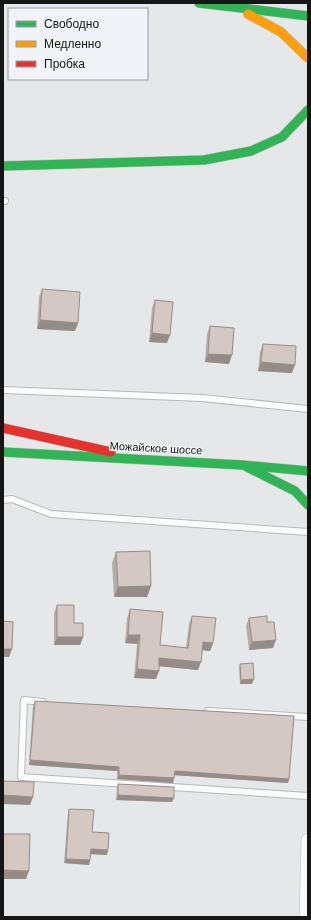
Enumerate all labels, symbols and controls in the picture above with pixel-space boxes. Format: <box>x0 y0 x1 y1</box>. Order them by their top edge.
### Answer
legend <box>8 8 148 80</box>
text: Свободно <box>44 16 99 32</box>
text: Медленно <box>44 36 101 52</box>
text: Пробка <box>44 56 85 72</box>
street label: Можайское шоссе <box>109 439 203 457</box>

